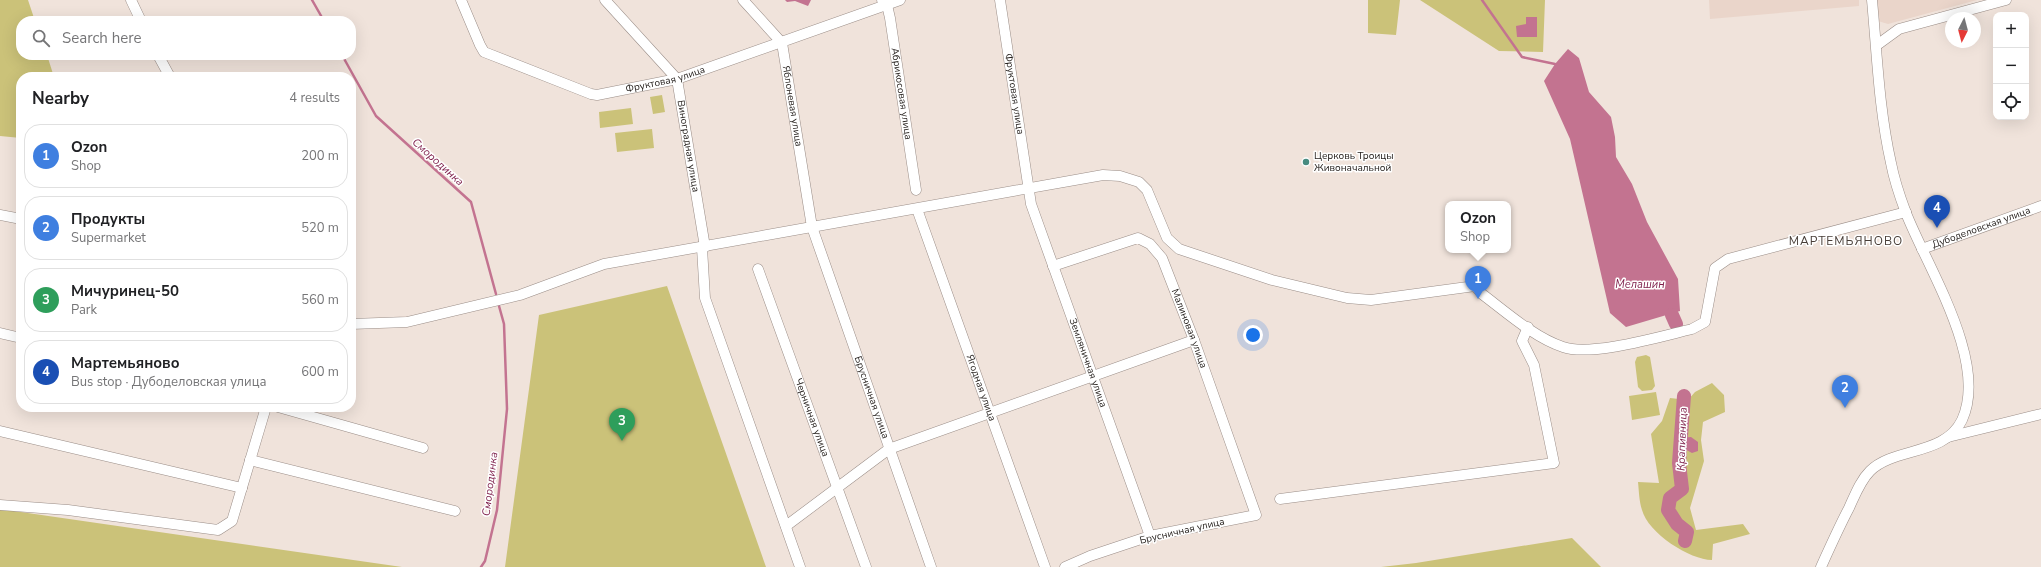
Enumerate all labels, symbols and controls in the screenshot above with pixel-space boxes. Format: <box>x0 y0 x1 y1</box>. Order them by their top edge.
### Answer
north arrow <box>1945 12 1981 48</box>
map controls <box>1993 12 2029 120</box>
button: + <box>1993 12 2029 48</box>
search box <box>16 16 356 60</box>
icon: search <box>30 27 52 49</box>
text: Search here <box>62 28 142 48</box>
street label: Абрикосовая улица <box>888 47 915 141</box>
button: − <box>1993 48 2029 84</box>
street label: Фруктовая улица <box>1001 52 1027 135</box>
street label: Фруктовая улица <box>624 63 707 96</box>
street label: Яблоневая улица <box>779 65 806 148</box>
button: locate <box>1993 84 2029 120</box>
text: Nearby <box>32 87 89 110</box>
text: 4 results <box>289 89 340 107</box>
street label: Виноградная улица <box>674 99 703 193</box>
water label: Смородинка <box>409 135 467 189</box>
text: Ozon <box>71 137 107 157</box>
text: 1 <box>42 147 50 165</box>
text: 200 m <box>301 147 339 165</box>
place label: Церковь Троицы Живоначальной <box>1314 149 1394 175</box>
text: Shop <box>71 157 101 175</box>
marker: Церковь Троицы Живоначальной <box>1301 157 1311 167</box>
pin: 4 <box>1924 195 1950 228</box>
popup <box>1445 201 1511 253</box>
street label: Дубоделовская улица <box>1930 203 2032 252</box>
text: Ozon <box>1460 208 1496 228</box>
text: Продукты <box>71 209 145 229</box>
text: 2 <box>42 219 50 237</box>
text: 520 m <box>301 219 339 237</box>
text: Shop <box>1460 228 1490 246</box>
text: Supermarket <box>71 229 146 247</box>
district label: МАРТЕМЬЯНОВО <box>1789 233 1903 249</box>
pin: 1 <box>1465 266 1491 299</box>
water label: Мелашин <box>1615 277 1665 292</box>
text: Мичуринец-50 <box>71 281 179 301</box>
street label: Малиновая улица <box>1168 287 1210 370</box>
text: 3 <box>42 291 50 309</box>
text: 560 m <box>301 291 339 309</box>
text: Park <box>71 301 97 319</box>
street label: Земляничная улица <box>1065 316 1110 409</box>
your location <box>1243 325 1263 345</box>
text: Мартемьяново <box>71 353 179 373</box>
street label: Ягодная улица <box>963 353 999 423</box>
street label: Брусничная улица <box>851 354 893 441</box>
text: 4 <box>42 363 50 381</box>
text: 600 m <box>301 363 339 381</box>
text: Bus stop · Дубоделовская улица <box>71 373 266 391</box>
pin: 2 <box>1832 375 1858 408</box>
street label: Черничная улица <box>791 376 832 459</box>
water label: Крапивница <box>1673 407 1691 471</box>
pin: 3 <box>609 408 635 441</box>
water label: Смородинка <box>479 451 501 517</box>
street label: Брусничная улица <box>1138 514 1226 548</box>

